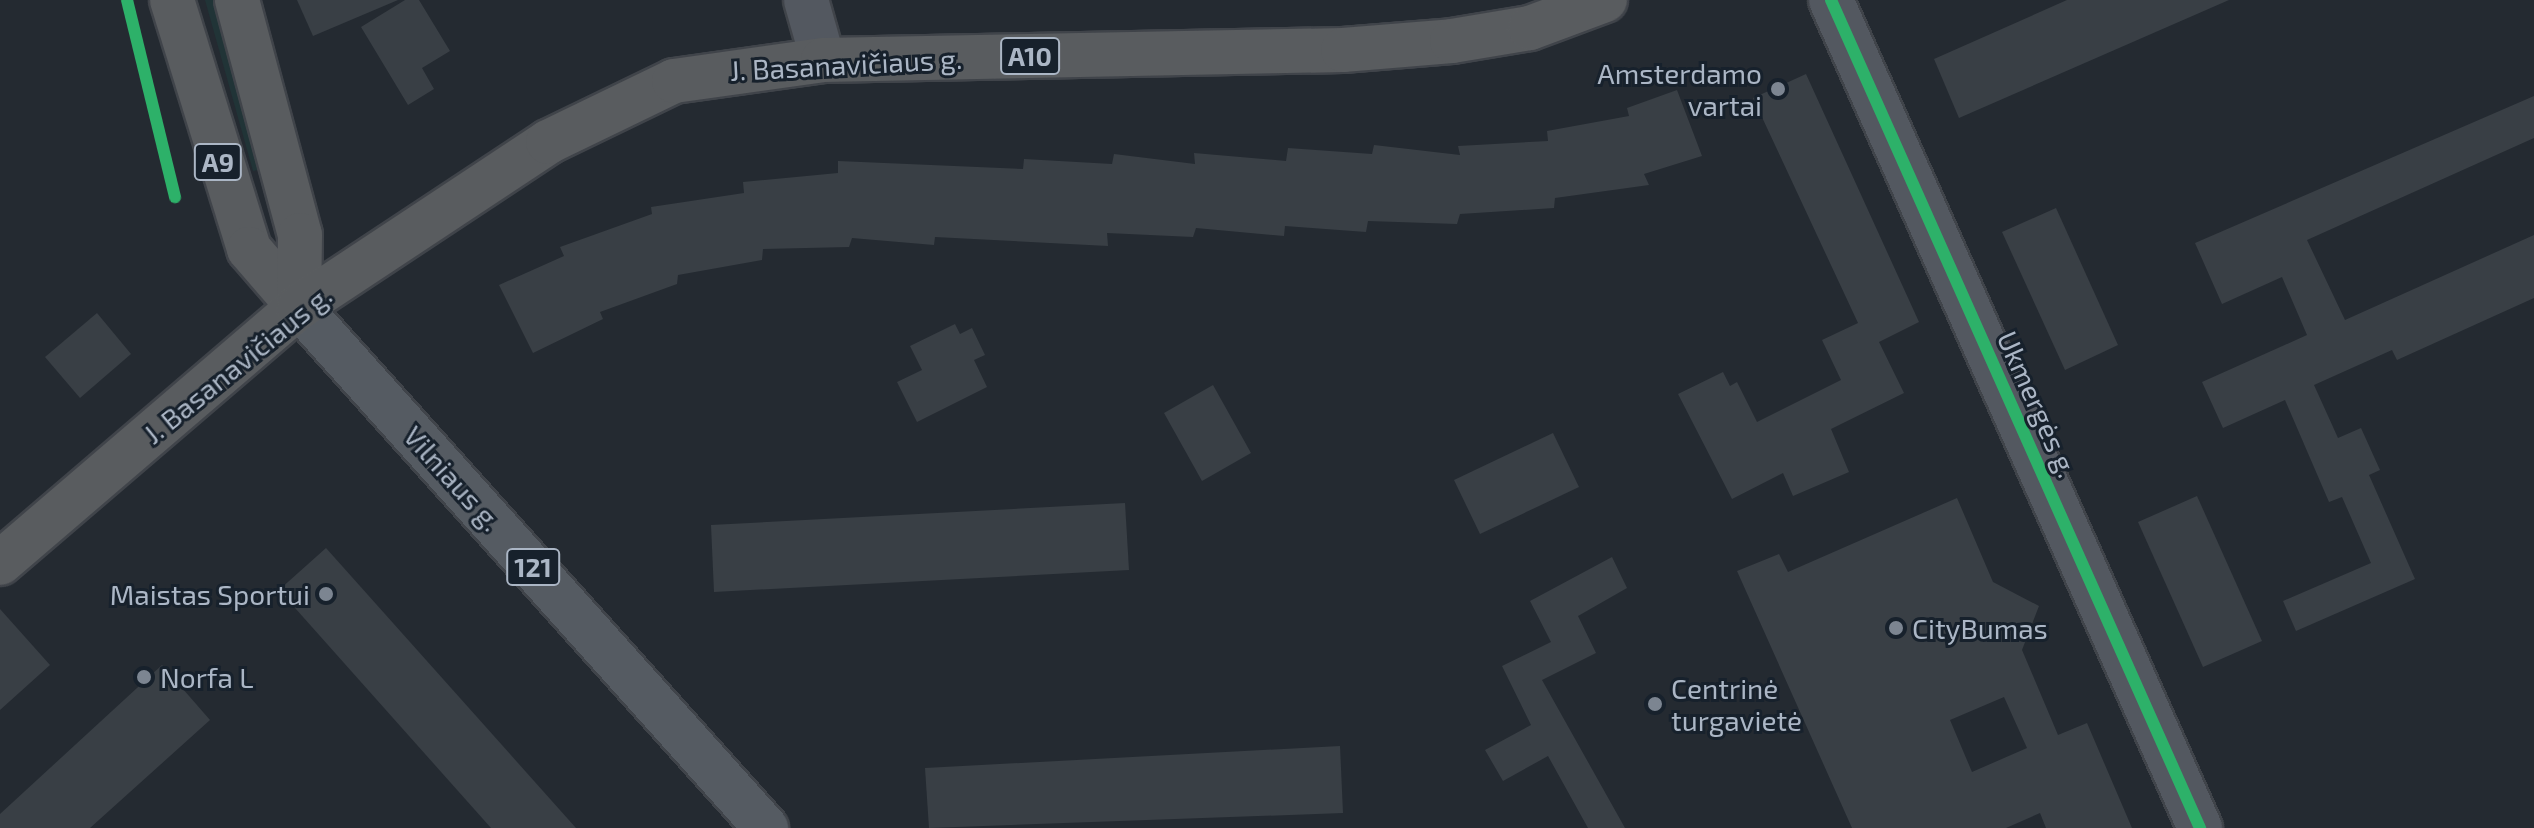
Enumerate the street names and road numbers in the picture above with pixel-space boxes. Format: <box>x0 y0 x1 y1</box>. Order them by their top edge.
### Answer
road number: A10 <box>1000 34 1060 78</box>
street label: J. Basanavičiaus g. <box>729 41 963 87</box>
road number: A9 <box>192 140 244 184</box>
street label: J. Basanavičiaus g. <box>136 278 338 450</box>
street label: Ukmergės g. <box>1991 326 2085 482</box>
street label: Vilniaus g. <box>397 419 509 537</box>
road number: 121 <box>505 545 561 589</box>

